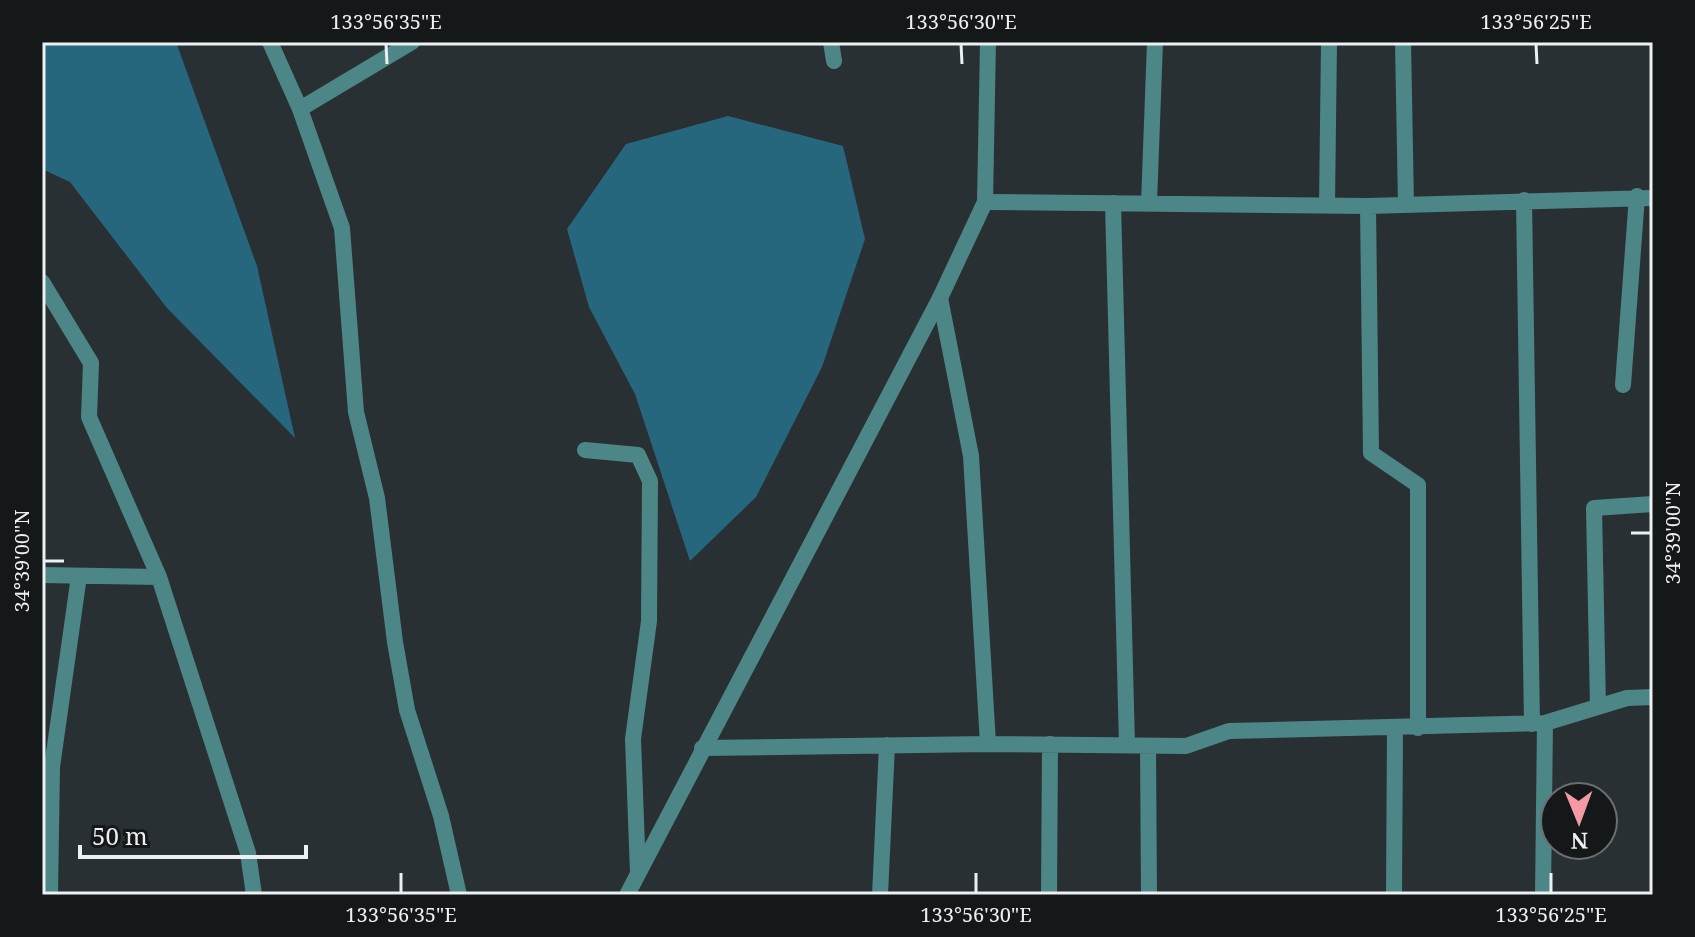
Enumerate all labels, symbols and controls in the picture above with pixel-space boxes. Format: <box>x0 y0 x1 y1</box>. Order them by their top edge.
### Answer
text: 133°56'35"E <box>330 8 442 35</box>
text: 133°56'30"E <box>905 8 1017 35</box>
text: 133°56'25"E <box>1480 8 1592 35</box>
text: 34°39'00"N <box>1659 482 1686 584</box>
text: 34°39'00"N <box>8 510 35 612</box>
north arrow <box>1539 781 1619 861</box>
scale bar <box>80 809 306 859</box>
text: 50 m <box>92 819 148 852</box>
text: N <box>1570 827 1588 857</box>
text: 133°56'35"E <box>345 901 457 928</box>
text: 133°56'30"E <box>920 901 1032 928</box>
text: 133°56'25"E <box>1495 901 1607 928</box>

